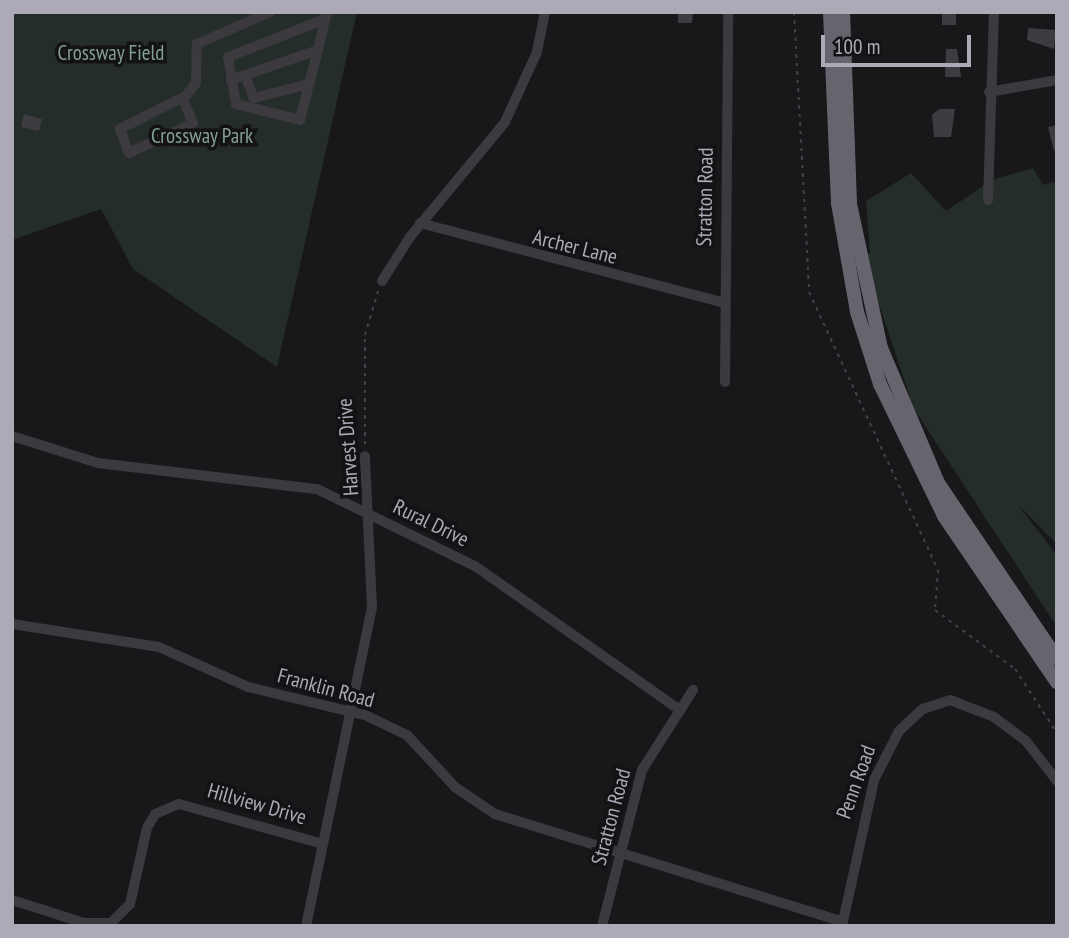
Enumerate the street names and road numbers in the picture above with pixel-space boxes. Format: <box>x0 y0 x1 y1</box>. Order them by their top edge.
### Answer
street label: Stratton Road <box>692 147 718 247</box>
street label: Archer Lane <box>530 224 620 270</box>
street label: Harvest Drive <box>332 397 364 497</box>
street label: Rural Drive <box>389 494 473 552</box>
street label: Franklin Road <box>275 663 377 713</box>
street label: Penn Road <box>831 742 881 822</box>
street label: Stratton Road <box>586 766 636 868</box>
street label: Hillview Drive <box>205 778 309 830</box>

